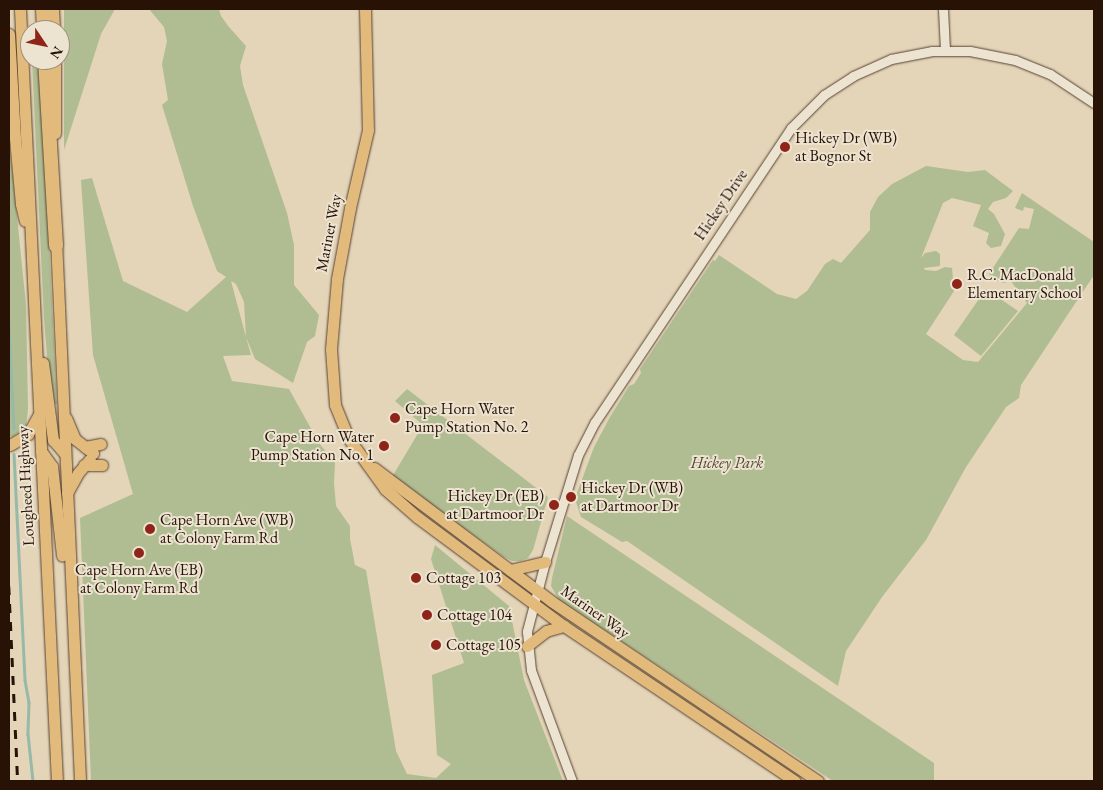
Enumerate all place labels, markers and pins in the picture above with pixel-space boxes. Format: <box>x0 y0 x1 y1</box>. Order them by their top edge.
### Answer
place label: Hickey Dr (WB) at Bognor St <box>795 128 897 166</box>
marker: Hickey Dr (WB) at Bognor St <box>779 141 791 153</box>
place label: R.C. MacDonald Elementary School <box>967 265 1082 303</box>
marker: R.C. MacDonald Elementary School <box>951 278 963 290</box>
place label: Cape Horn Water Pump Station No. 2 <box>405 399 528 437</box>
marker: Cape Horn Water Pump Station No. 2 <box>389 412 401 424</box>
place label: Cape Horn Water Pump Station No. 1 <box>251 427 374 465</box>
marker: Cape Horn Water Pump Station No. 1 <box>378 440 390 452</box>
place label: Hickey Dr (WB) at Dartmoor Dr <box>581 478 683 516</box>
place label: Hickey Dr (EB) at Dartmoor Dr <box>446 486 544 524</box>
marker: Hickey Dr (WB) at Dartmoor Dr <box>565 491 577 503</box>
marker: Hickey Dr (EB) at Dartmoor Dr <box>548 499 560 511</box>
place label: Cape Horn Ave (WB) at Colony Farm Rd <box>160 510 293 548</box>
marker: Cape Horn Ave (WB) at Colony Farm Rd <box>144 523 156 535</box>
marker: Cape Horn Ave (EB) at Colony Farm Rd <box>133 547 145 559</box>
place label: Cape Horn Ave (EB) at Colony Farm Rd <box>75 560 203 598</box>
place label: Cottage 103 <box>426 568 501 588</box>
marker: Cottage 103 <box>410 572 422 584</box>
place label: Cottage 104 <box>437 605 512 625</box>
marker: Cottage 104 <box>421 609 433 621</box>
place label: Cottage 105 <box>446 635 521 655</box>
marker: Cottage 105 <box>430 639 442 651</box>

